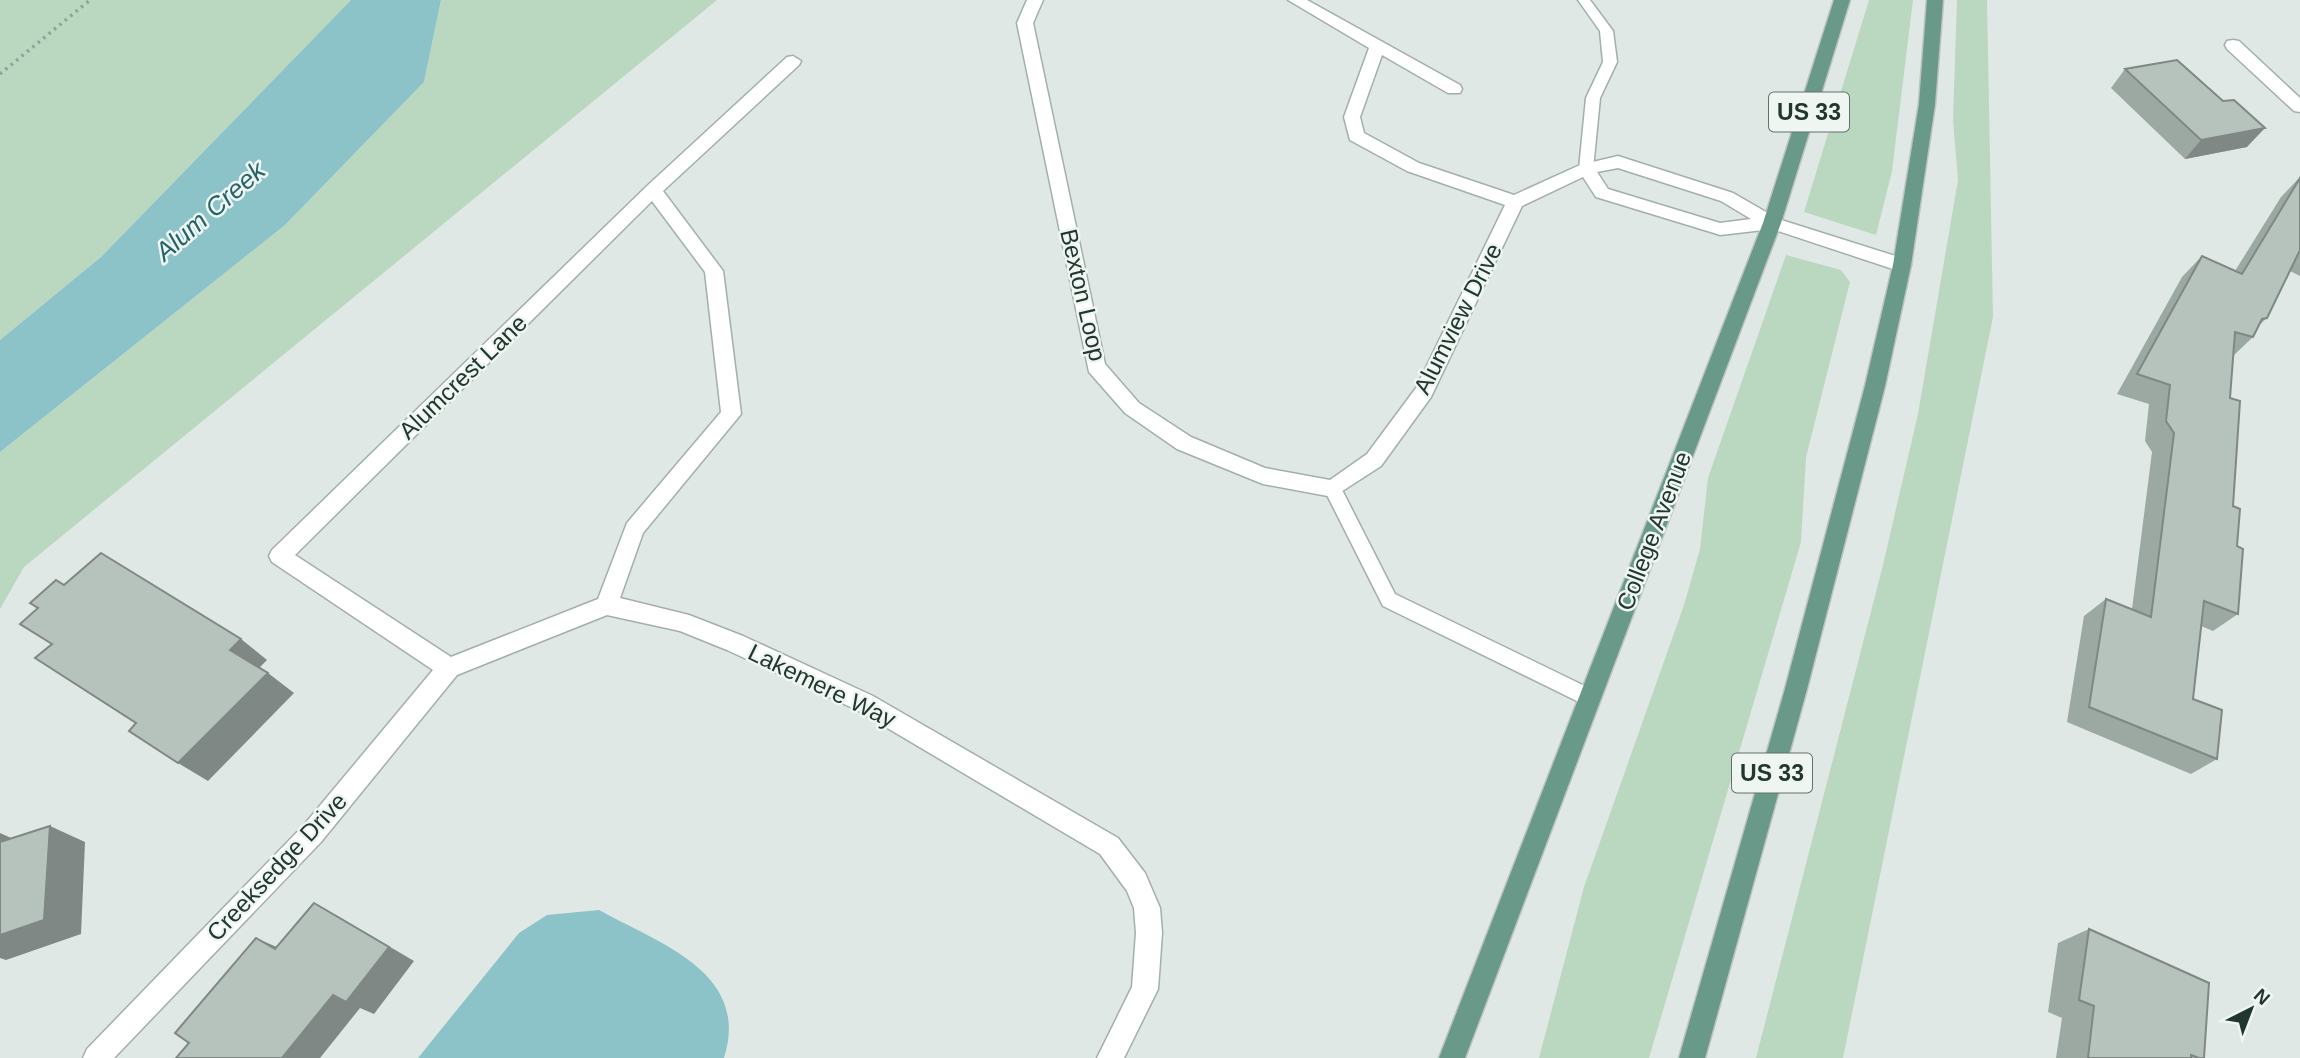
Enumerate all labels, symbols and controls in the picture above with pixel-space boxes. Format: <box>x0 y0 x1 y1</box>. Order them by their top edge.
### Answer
road number: US 33 <box>1769 92 1849 132</box>
water label: Alum Creek <box>147 154 273 268</box>
street label: Bexton Loop <box>1055 226 1112 364</box>
street label: Alumview Drive <box>1408 239 1507 399</box>
street label: Alumcrest Lane <box>393 309 532 444</box>
street label: College Avenue <box>1611 448 1696 614</box>
street label: Lakemere Way <box>744 638 900 733</box>
road number: US 33 <box>1732 754 1812 792</box>
street label: Creeksedge Drive <box>201 787 352 946</box>
north arrow <box>2216 974 2286 1044</box>
text: N <box>2250 984 2274 1009</box>

